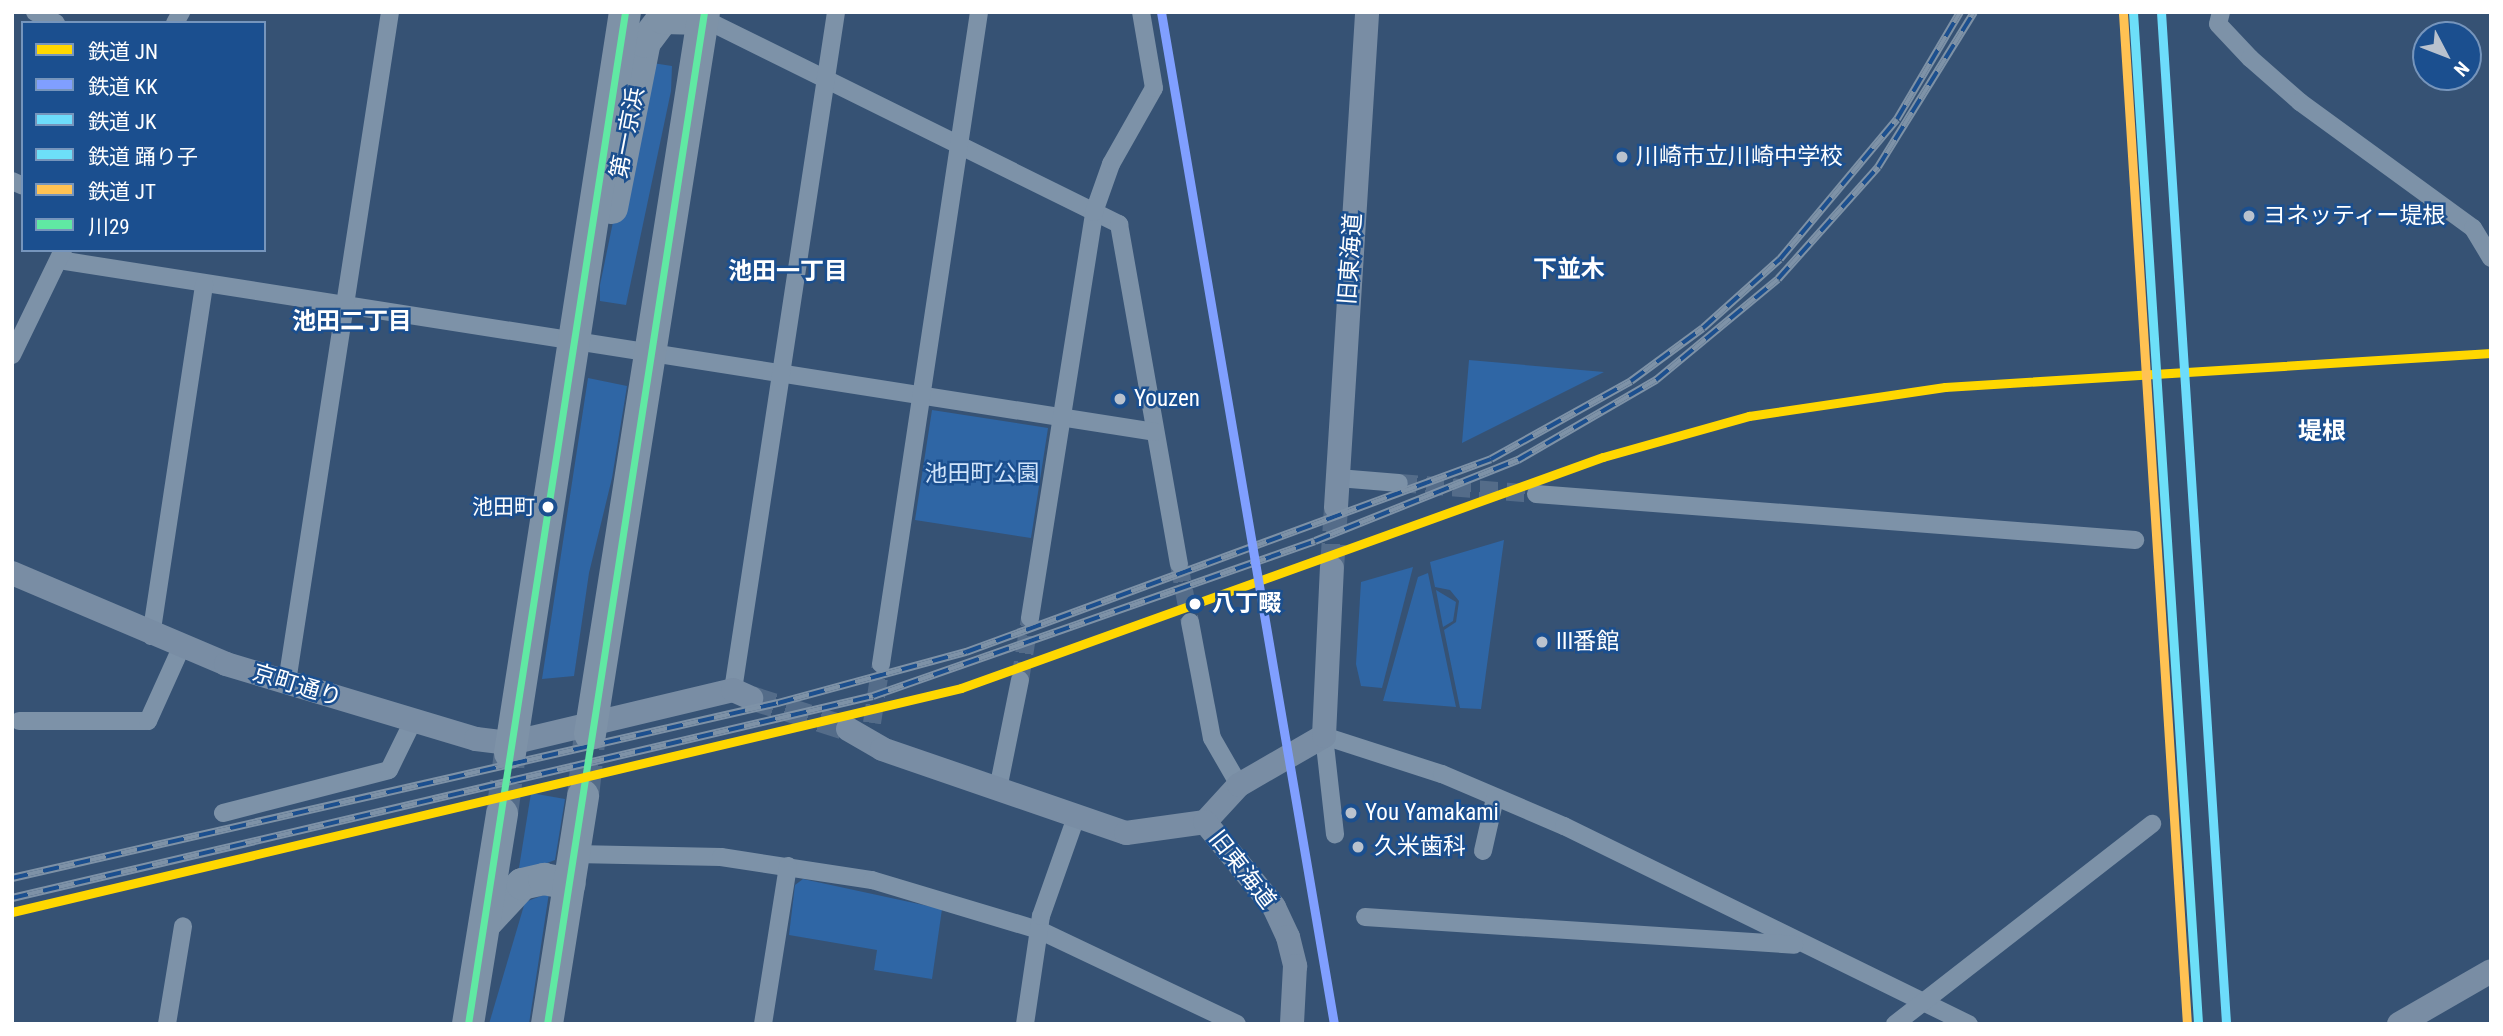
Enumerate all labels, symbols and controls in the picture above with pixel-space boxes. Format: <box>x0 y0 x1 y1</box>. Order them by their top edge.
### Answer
legend <box>21 21 266 252</box>
north arrow <box>2412 21 2482 91</box>
text: 鉄道 JN <box>88 40 158 64</box>
text: N <box>2449 57 2474 81</box>
text: 鉄道 KK <box>88 75 158 99</box>
street label: 第一京浜 <box>606 85 650 181</box>
text: 鉄道 JK <box>88 110 156 134</box>
place label: 川崎市立川崎中学校 <box>1636 143 1843 171</box>
text: 鉄道 踊り子 <box>88 145 198 169</box>
marker: 川崎市立川崎中学校 <box>1614 149 1630 165</box>
text: 鉄道 JT <box>88 180 156 204</box>
place label: ヨネッティー堤根 <box>2263 202 2447 230</box>
marker: ヨネッティー堤根 <box>2241 208 2257 224</box>
street label: 旧東海道 <box>1334 212 1368 306</box>
text: 川29 <box>88 215 130 239</box>
district label: 下並木 <box>1533 256 1605 284</box>
district label: 池田一丁目 <box>728 258 848 286</box>
district label: 池田二丁目 <box>292 308 412 336</box>
place label: Youzen <box>1134 385 1200 413</box>
marker: Youzen <box>1112 391 1128 407</box>
district label: 堤根 <box>2298 418 2346 446</box>
park label: 池田町公園 <box>925 460 1039 488</box>
place label: 池田町 <box>472 494 535 520</box>
marker: 池田町 <box>541 500 555 514</box>
place label: 八丁畷 <box>1212 590 1281 618</box>
marker: 八丁畷 <box>1184 593 1206 615</box>
place label: III番館 <box>1556 628 1619 656</box>
marker: III番館 <box>1534 634 1550 650</box>
street label: 京町通り <box>249 659 345 713</box>
place label: You Yamakami <box>1365 799 1499 827</box>
marker: You Yamakami <box>1343 805 1359 821</box>
street label: 旧東海道 <box>1203 825 1281 915</box>
place label: 久米歯科 <box>1374 833 1466 861</box>
marker: 久米歯科 <box>1348 837 1368 857</box>

